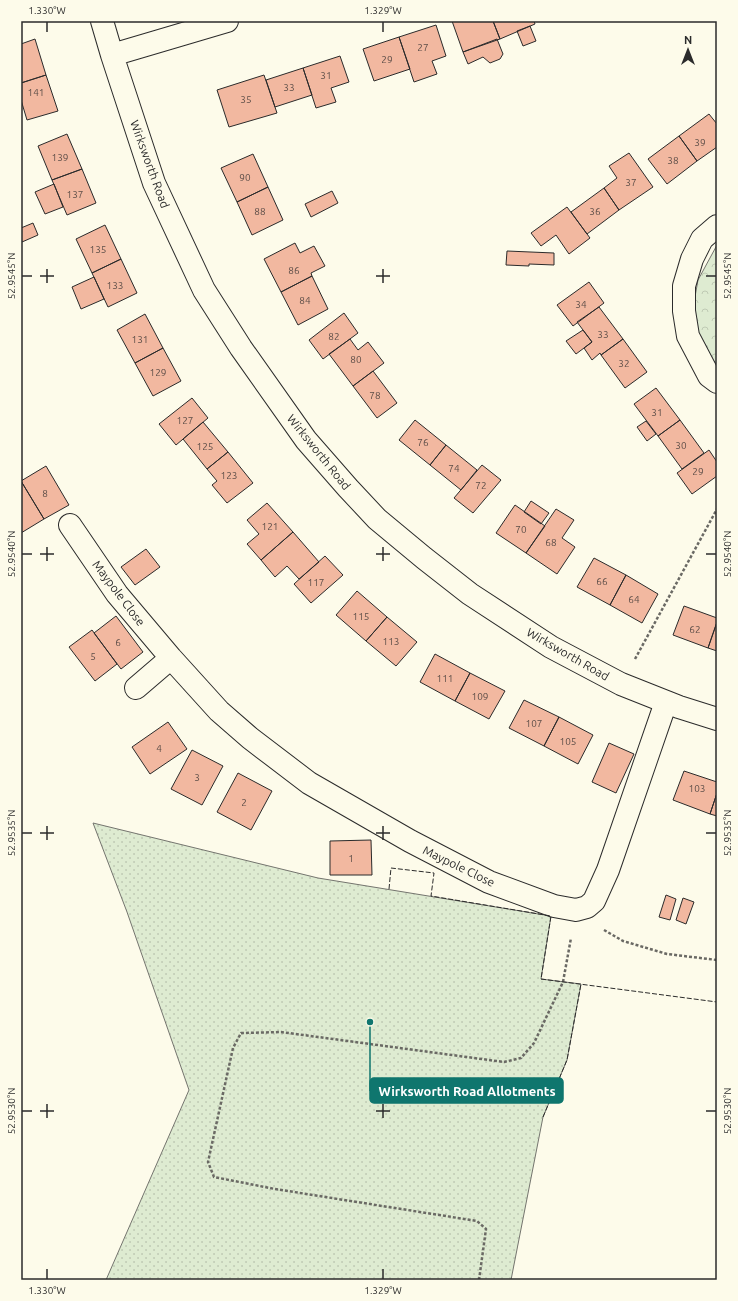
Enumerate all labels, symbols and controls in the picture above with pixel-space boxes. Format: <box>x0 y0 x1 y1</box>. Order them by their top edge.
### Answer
text: 1.330°W <box>28 5 66 16</box>
text: 1.329°W <box>364 5 402 16</box>
north arrow <box>668 30 708 70</box>
text: N <box>684 34 692 46</box>
house number: 27 <box>417 42 429 53</box>
house number: 29 <box>381 54 393 65</box>
house number: 31 <box>320 70 332 81</box>
house number: 33 <box>283 82 295 93</box>
house number: 141 <box>28 87 44 98</box>
house number: 35 <box>240 94 252 105</box>
street label: Wirksworth Road <box>128 118 172 210</box>
house number: 39 <box>694 137 706 148</box>
house number: 139 <box>52 152 68 163</box>
house number: 38 <box>667 155 679 166</box>
house number: 90 <box>239 172 251 183</box>
house number: 37 <box>625 177 637 188</box>
house number: 137 <box>67 189 83 200</box>
house number: 88 <box>254 206 266 217</box>
house number: 36 <box>589 206 601 217</box>
house number: 135 <box>90 244 106 255</box>
text: 52.9545°N <box>6 253 17 299</box>
text: 52.9545°N <box>722 253 733 299</box>
house number: 86 <box>288 265 300 276</box>
house number: 133 <box>107 280 123 291</box>
house number: 84 <box>299 295 311 306</box>
house number: 34 <box>575 299 587 310</box>
house number: 33 <box>597 329 609 340</box>
house number: 82 <box>328 331 340 342</box>
house number: 131 <box>132 334 148 345</box>
house number: 80 <box>350 354 362 365</box>
house number: 32 <box>618 358 630 369</box>
house number: 129 <box>150 367 166 378</box>
house number: 78 <box>369 390 381 401</box>
house number: 31 <box>651 407 663 418</box>
street label: Wirksworth Road <box>285 412 353 492</box>
house number: 127 <box>177 415 193 426</box>
house number: 76 <box>417 437 429 448</box>
house number: 30 <box>675 440 687 451</box>
house number: 125 <box>197 441 213 452</box>
house number: 74 <box>448 463 460 474</box>
house number: 29 <box>692 466 704 477</box>
house number: 123 <box>221 470 237 481</box>
house number: 72 <box>475 480 487 491</box>
house number: 8 <box>42 488 48 499</box>
house number: 121 <box>262 521 278 532</box>
house number: 70 <box>515 524 527 535</box>
text: 52.9540°N <box>6 531 17 577</box>
text: 52.9540°N <box>722 531 733 577</box>
house number: 68 <box>545 537 557 548</box>
street label: Maypole Close <box>90 558 148 628</box>
house number: 66 <box>596 576 608 587</box>
house number: 117 <box>308 577 324 588</box>
house number: 64 <box>628 594 640 605</box>
house number: 115 <box>353 611 369 622</box>
house number: 62 <box>689 624 701 635</box>
street label: Wirksworth Road <box>525 625 611 683</box>
house number: 113 <box>383 636 399 647</box>
house number: 6 <box>115 637 121 648</box>
house number: 5 <box>90 651 96 662</box>
house number: 111 <box>437 673 453 684</box>
house number: 109 <box>472 691 488 702</box>
house number: 107 <box>526 718 542 729</box>
house number: 105 <box>560 736 576 747</box>
house number: 4 <box>156 743 162 754</box>
house number: 3 <box>194 772 200 783</box>
house number: 103 <box>689 783 705 794</box>
house number: 2 <box>241 797 247 808</box>
text: 52.9535°N <box>6 810 17 856</box>
text: 52.9535°N <box>722 810 733 856</box>
street label: Maypole Close <box>421 843 497 889</box>
house number: 1 <box>348 853 354 864</box>
callout: Wirksworth Road Allotments <box>370 1078 563 1103</box>
text: Wirksworth Road Allotments <box>378 1084 556 1098</box>
text: 52.9530°N <box>6 1088 17 1134</box>
text: 52.9530°N <box>722 1088 733 1134</box>
text: 1.330°W <box>28 1285 66 1296</box>
text: 1.329°W <box>364 1285 402 1296</box>

